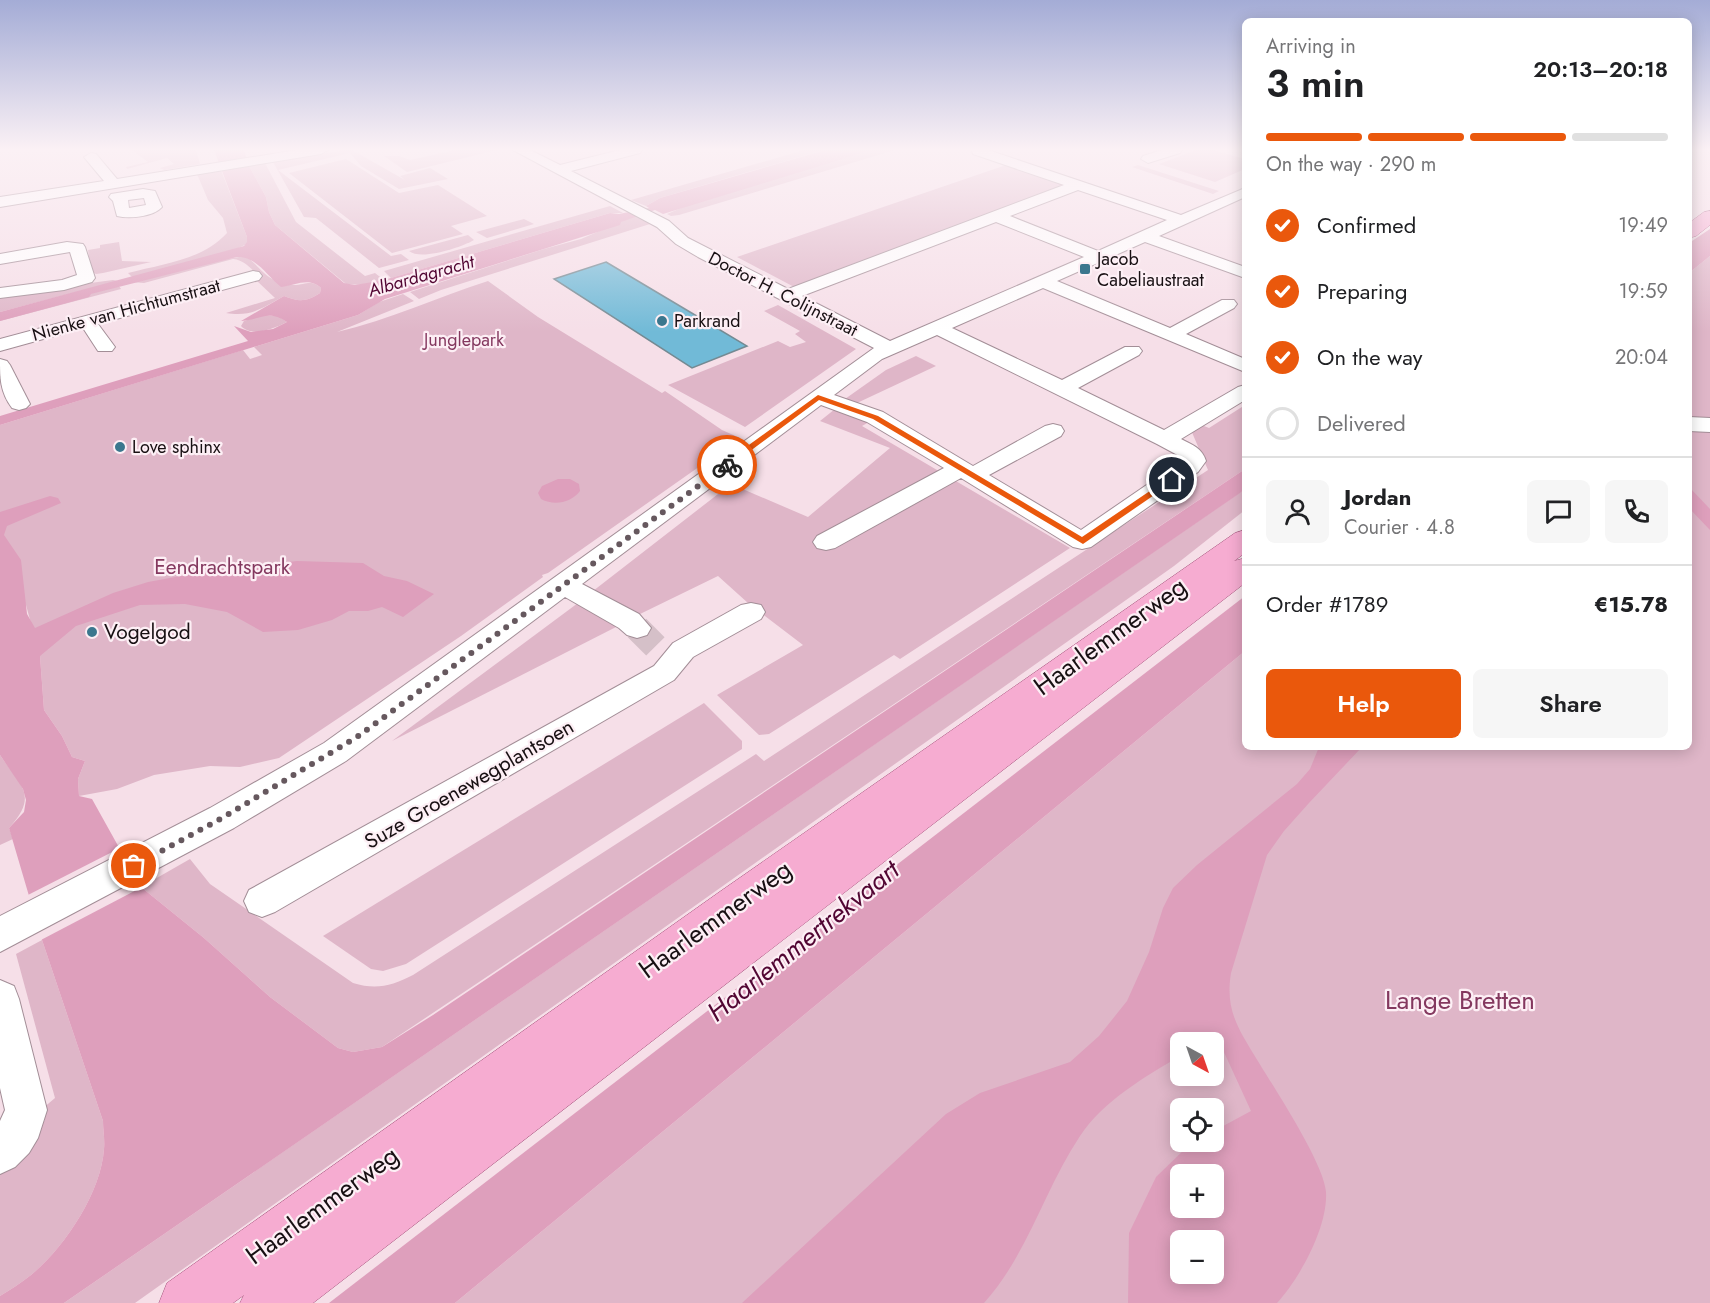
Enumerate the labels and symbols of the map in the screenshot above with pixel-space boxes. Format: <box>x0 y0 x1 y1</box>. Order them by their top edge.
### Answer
street label: Doctor H. Colijnstraat <box>704 245 863 343</box>
place label: Jacob Cabeliaustraat <box>1095 246 1205 293</box>
water label: Albardagracht <box>364 248 479 304</box>
marker: Jacob Cabeliaustraat <box>1078 262 1092 276</box>
street label: Nienke van Hichtumstraat <box>29 272 224 348</box>
place label: Parkrand <box>674 308 741 334</box>
marker: Parkrand <box>655 314 669 328</box>
park label: Junglepark <box>422 327 504 353</box>
place label: Love sphinx <box>132 434 221 460</box>
courier <box>697 435 757 495</box>
marker: Love sphinx <box>113 440 127 454</box>
pin <box>1146 454 1197 505</box>
park label: Eendrachtspark <box>154 552 291 582</box>
street label: Haarlemmerweg <box>1026 567 1194 705</box>
place label: Vogelgod <box>104 617 191 647</box>
marker: Vogelgod <box>85 625 99 639</box>
street label: Suze Groenewegplantsoen <box>359 712 579 856</box>
pin <box>108 840 159 891</box>
street label: Haarlemmerweg <box>631 850 799 988</box>
water label: Haarlemmertrekvaart <box>698 850 909 1030</box>
park label: Lange Bretten <box>1385 981 1535 1019</box>
north arrow <box>1170 1032 1224 1086</box>
street label: Haarlemmerweg <box>238 1136 406 1274</box>

